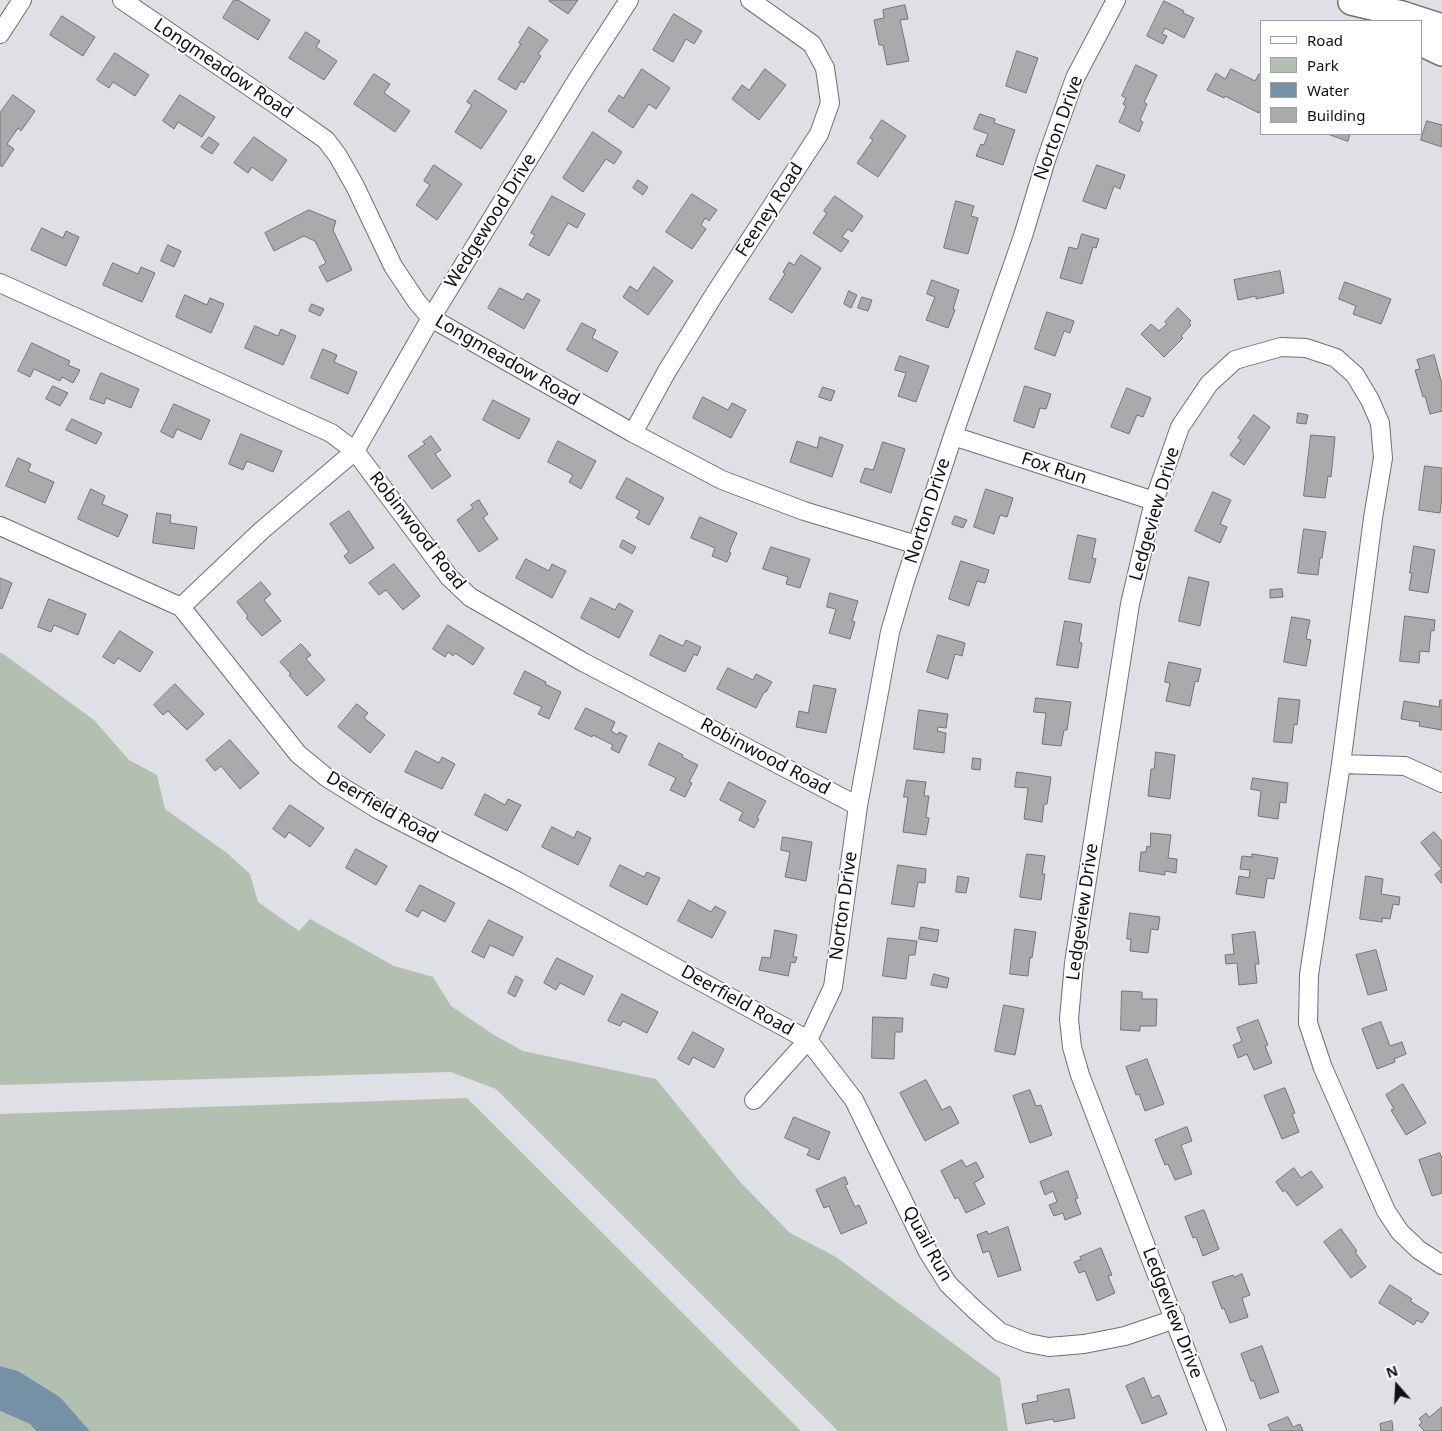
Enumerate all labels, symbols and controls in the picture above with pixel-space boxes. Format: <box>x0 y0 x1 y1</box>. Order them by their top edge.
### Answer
street label: Longmeadow Road <box>149 14 297 124</box>
legend <box>1260 20 1422 135</box>
text: Road <box>1307 30 1343 50</box>
text: Park <box>1307 55 1339 75</box>
street label: Norton Drive <box>1030 73 1088 183</box>
text: Water <box>1307 80 1349 100</box>
text: Building <box>1307 105 1365 125</box>
street label: Wedgewood Drive <box>441 150 541 292</box>
street label: Feeney Road <box>732 159 808 261</box>
street label: Longmeadow Road <box>431 311 583 411</box>
street label: Ledgeview Drive <box>1126 444 1184 584</box>
street label: Fox Run <box>1019 448 1089 490</box>
street label: Norton Drive <box>901 455 955 567</box>
street label: Robinwood Road <box>364 468 470 594</box>
street label: Robinwood Road <box>696 714 834 800</box>
street label: Deerfield Road <box>322 767 442 849</box>
street label: Ledgeview Drive <box>1063 842 1103 982</box>
street label: Norton Drive <box>826 850 862 962</box>
street label: Deerfield Road <box>677 961 797 1041</box>
street label: Quail Run <box>898 1203 956 1285</box>
street label: Ledgeview Drive <box>1137 1245 1207 1381</box>
north arrow <box>1372 1361 1422 1411</box>
text: N <box>1383 1361 1400 1382</box>

